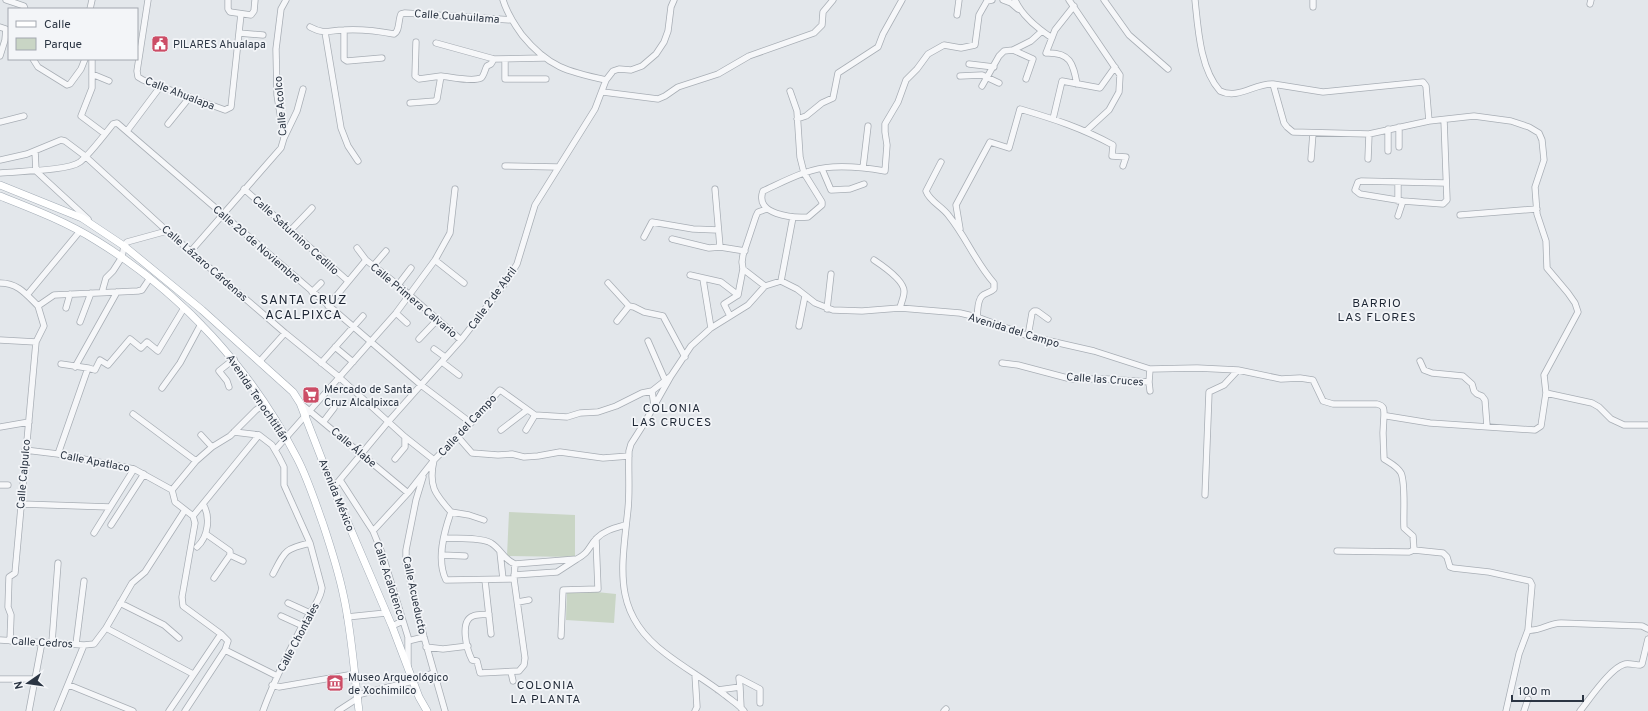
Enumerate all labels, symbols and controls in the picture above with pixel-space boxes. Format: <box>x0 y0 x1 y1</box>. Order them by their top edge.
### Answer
street label: Calle Cuahuilama <box>414 7 500 27</box>
legend <box>8 8 138 60</box>
text: Calle <box>44 17 71 33</box>
public building icon: PILARES Ahualapa <box>150 34 170 54</box>
text: Parque <box>44 37 82 53</box>
place label: PILARES Ahualapa <box>173 38 266 52</box>
street label: Calle Ahualapa <box>143 74 217 114</box>
street label: Calle Acolco <box>271 75 291 137</box>
street label: Calle Saturnino Cedillo <box>249 193 342 278</box>
street label: Calle 20 de Noviembre <box>210 203 303 287</box>
street label: Calle Lázaro Cárdenas <box>158 223 250 305</box>
street label: Calle Primera Calvario <box>367 260 460 341</box>
street label: Calle 2 de Abril <box>465 264 520 333</box>
district label: SANTA CRUZ ACALPIXCA <box>261 293 347 324</box>
district label: BARRIO LAS FLORES <box>1337 296 1417 326</box>
street label: Avenida del Campo <box>966 310 1061 351</box>
street label: Avenida Tenochtitlán <box>223 352 292 445</box>
street label: Calle las Cruces <box>1066 370 1144 390</box>
place label: Mercado de Santa Cruz Alcalpixca <box>324 383 412 410</box>
supermarket icon: Mercado de Santa Cruz Alcalpixca <box>301 385 321 405</box>
street label: Calle del Campo <box>435 392 500 460</box>
district label: COLONIA LAS CRUCES <box>632 401 712 431</box>
street label: Calle Álabe <box>328 424 380 471</box>
street label: Calle Calpulco <box>14 439 34 510</box>
street label: Calle Apatlaco <box>59 448 131 476</box>
street label: Avenida México <box>315 457 357 534</box>
street label: Calle Acalotenco <box>370 540 408 623</box>
street label: Calle Acueducto <box>399 555 429 636</box>
street label: Calle Chontales <box>275 600 323 675</box>
street label: Calle Cedros <box>11 634 73 652</box>
north arrow <box>8 663 48 703</box>
place label: Museo Arqueológico de Xochimilco <box>348 671 448 698</box>
museum icon: Museo Arqueológico de Xochimilco <box>325 673 345 693</box>
scale bar <box>1512 677 1583 703</box>
district label: COLONIA LA PLANTA <box>510 678 582 708</box>
text: N <box>12 680 27 690</box>
text: 100 m <box>1518 684 1551 700</box>

